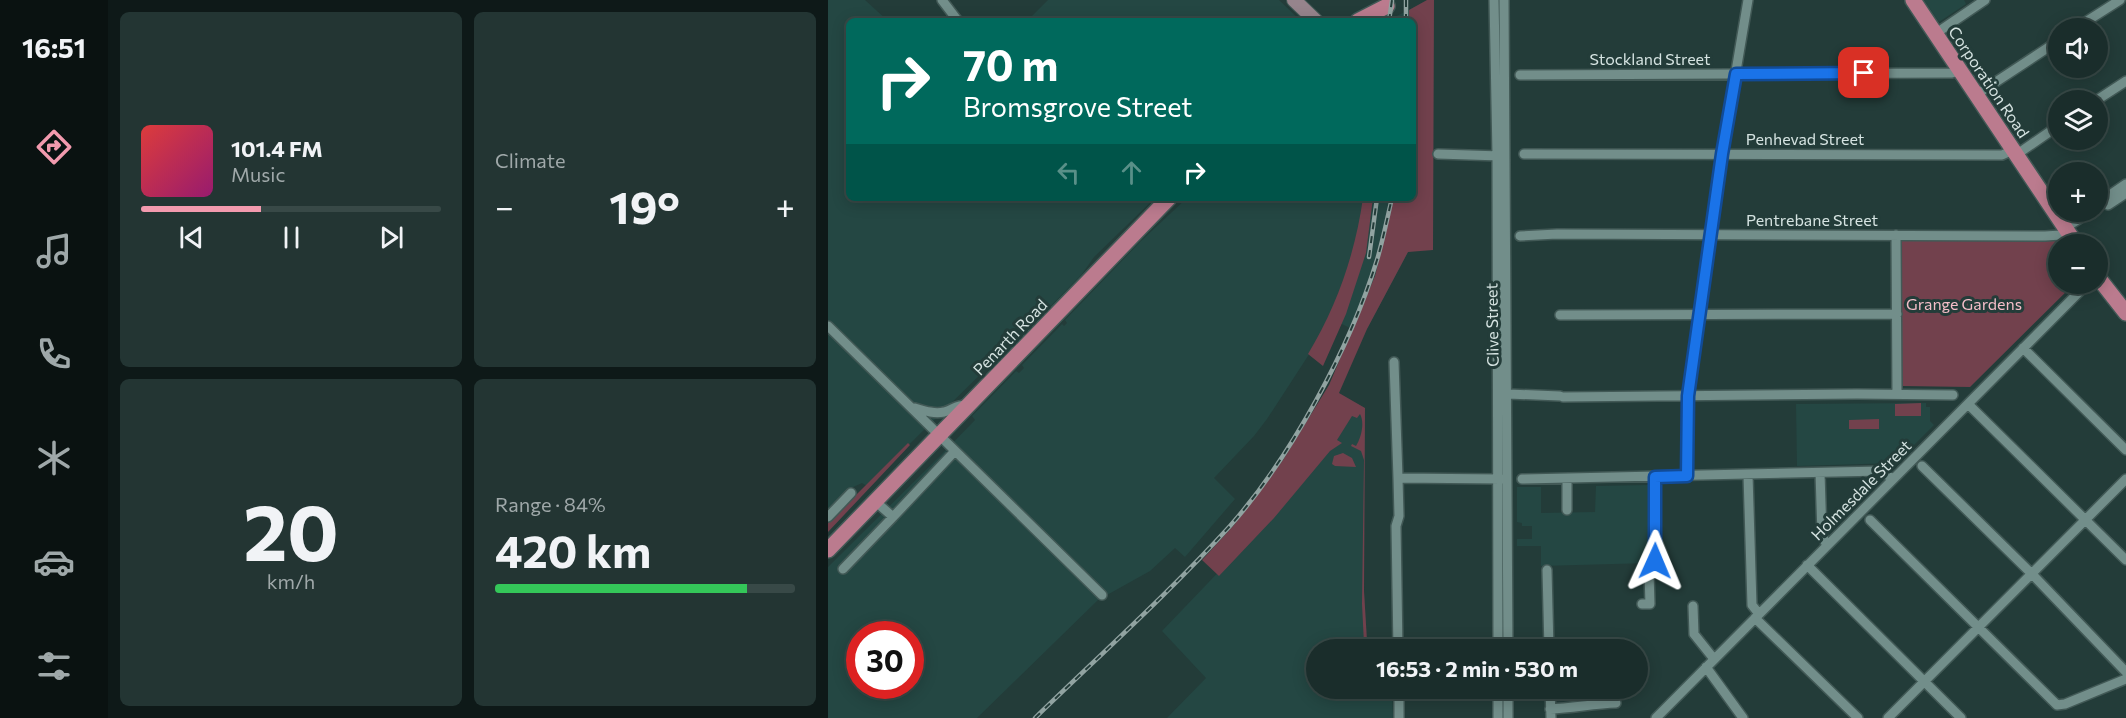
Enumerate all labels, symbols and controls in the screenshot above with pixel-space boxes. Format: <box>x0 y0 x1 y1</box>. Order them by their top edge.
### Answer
map controls <box>2048 18 2108 294</box>
button: sound <box>2048 18 2108 78</box>
street label: Corporation Road <box>1945 22 2034 141</box>
text: 16:51 <box>22 31 86 64</box>
text: 70 m <box>963 38 1058 90</box>
icon: right <box>864 42 942 120</box>
pin <box>1838 47 1889 98</box>
street label: Stockland Street <box>1590 49 1711 68</box>
icon: arrive <box>1847 56 1880 89</box>
text: Bromsgrove Street <box>963 90 1192 123</box>
button: layers <box>2048 90 2108 150</box>
icon: directions <box>33 126 75 168</box>
street label: Penhevad Street <box>1746 129 1865 148</box>
text: 101.4 FM <box>231 135 323 162</box>
text: Climate <box>495 148 565 172</box>
icon: left <box>1052 156 1085 189</box>
icon: ahead <box>1115 156 1148 189</box>
icon: right <box>1178 156 1211 189</box>
text: Music <box>231 162 285 186</box>
button: + <box>2048 162 2108 222</box>
text: 19° <box>609 178 680 233</box>
text: − <box>495 185 514 226</box>
text: + <box>776 185 795 226</box>
street label: Pentrebane Street <box>1746 210 1879 229</box>
icon: previous <box>175 221 208 254</box>
icon: pause <box>275 221 308 254</box>
icon: next <box>375 221 408 254</box>
icon: music <box>33 230 75 272</box>
button: − <box>2048 234 2108 294</box>
street label: Clive Street <box>1481 283 1502 367</box>
park label: Grange Gardens <box>1906 294 2022 313</box>
street label: Penarth Road <box>969 295 1051 379</box>
icon: phone <box>33 333 75 375</box>
street label: Holmesdale Street <box>1807 435 1915 544</box>
icon: climate <box>33 437 75 479</box>
text: 20 <box>243 482 339 577</box>
text: Range · 84% <box>495 492 606 516</box>
text: 420 km <box>495 522 651 577</box>
position arrow <box>1623 529 1687 593</box>
icon: car <box>33 541 75 583</box>
text: km/h <box>267 569 315 593</box>
speed limit sign: 30 <box>846 621 924 699</box>
icon: filters <box>33 645 75 687</box>
text: 16:53 · 2 min · 530 m <box>1376 655 1578 682</box>

